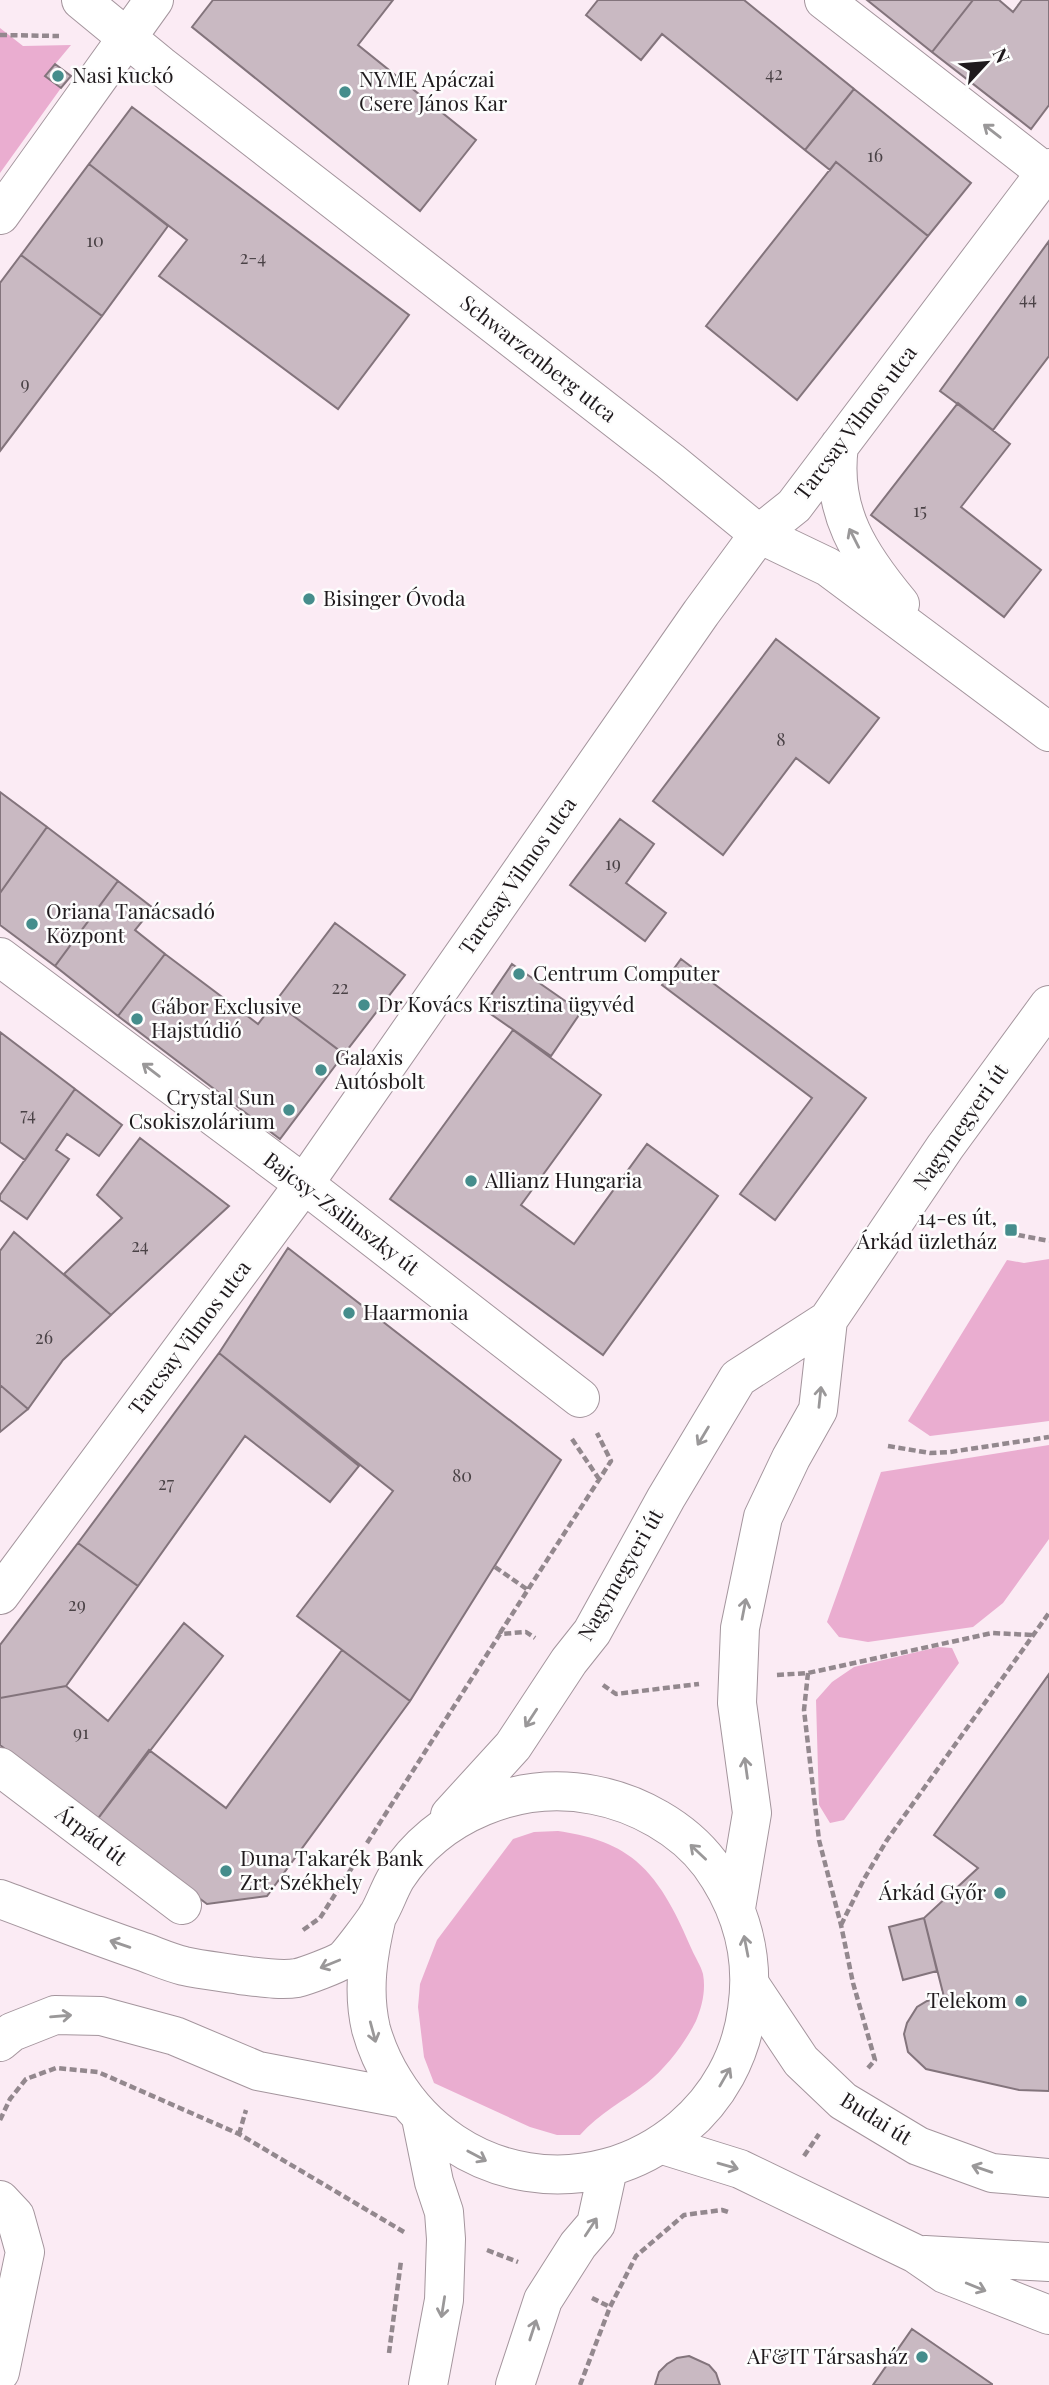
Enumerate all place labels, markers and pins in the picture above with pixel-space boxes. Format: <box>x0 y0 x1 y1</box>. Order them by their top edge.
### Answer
place label: Nasi kuckó <box>72 60 173 88</box>
place label: NYME Apáczai Csere János Kar <box>359 64 508 116</box>
marker: Nasi kuckó <box>50 68 66 84</box>
marker: NYME Apáczai Csere János Kar <box>337 84 353 100</box>
place label: Bisinger Óvoda <box>323 583 466 611</box>
marker: Bisinger Óvoda <box>301 591 317 607</box>
place label: Oriana Tanácsadó Központ <box>46 896 215 948</box>
marker: Oriana Tanácsadó Központ <box>24 916 40 932</box>
place label: Centrum Computer <box>533 958 721 986</box>
marker: Centrum Computer <box>511 966 527 982</box>
place label: Dr Kovács Krisztina ügyvéd <box>378 989 635 1017</box>
place label: Gábor Exclusive Hajstúdió <box>151 991 302 1043</box>
marker: Dr Kovács Krisztina ügyvéd <box>356 997 372 1013</box>
marker: Gábor Exclusive Hajstúdió <box>129 1011 145 1027</box>
place label: Galaxis Autósbolt <box>334 1042 425 1094</box>
marker: Galaxis Autósbolt <box>313 1062 329 1078</box>
place label: Crystal Sun Csokiszolárium <box>129 1082 275 1134</box>
marker: Crystal Sun Csokiszolárium <box>281 1102 297 1118</box>
place label: Allianz Hungaria <box>484 1165 643 1193</box>
marker: Allianz Hungaria <box>463 1173 479 1189</box>
place label: 14-es út, Árkád üzletház <box>856 1202 997 1254</box>
marker: 14-es út, Árkád üzletház <box>1003 1222 1019 1238</box>
place label: Haarmonia <box>363 1297 469 1325</box>
marker: Haarmonia <box>341 1305 357 1321</box>
place label: Duna Takarék Bank Zrt. Székhely <box>240 1843 424 1895</box>
marker: Duna Takarék Bank Zrt. Székhely <box>218 1863 234 1879</box>
place label: Árkád Győr <box>878 1877 987 1905</box>
marker: Árkád Győr <box>992 1885 1008 1901</box>
place label: Telekom <box>927 1985 1007 2013</box>
marker: Telekom <box>1013 1993 1029 2009</box>
place label: AF&IT Társasház <box>746 2341 908 2369</box>
marker: AF&IT Társasház <box>914 2349 930 2365</box>

